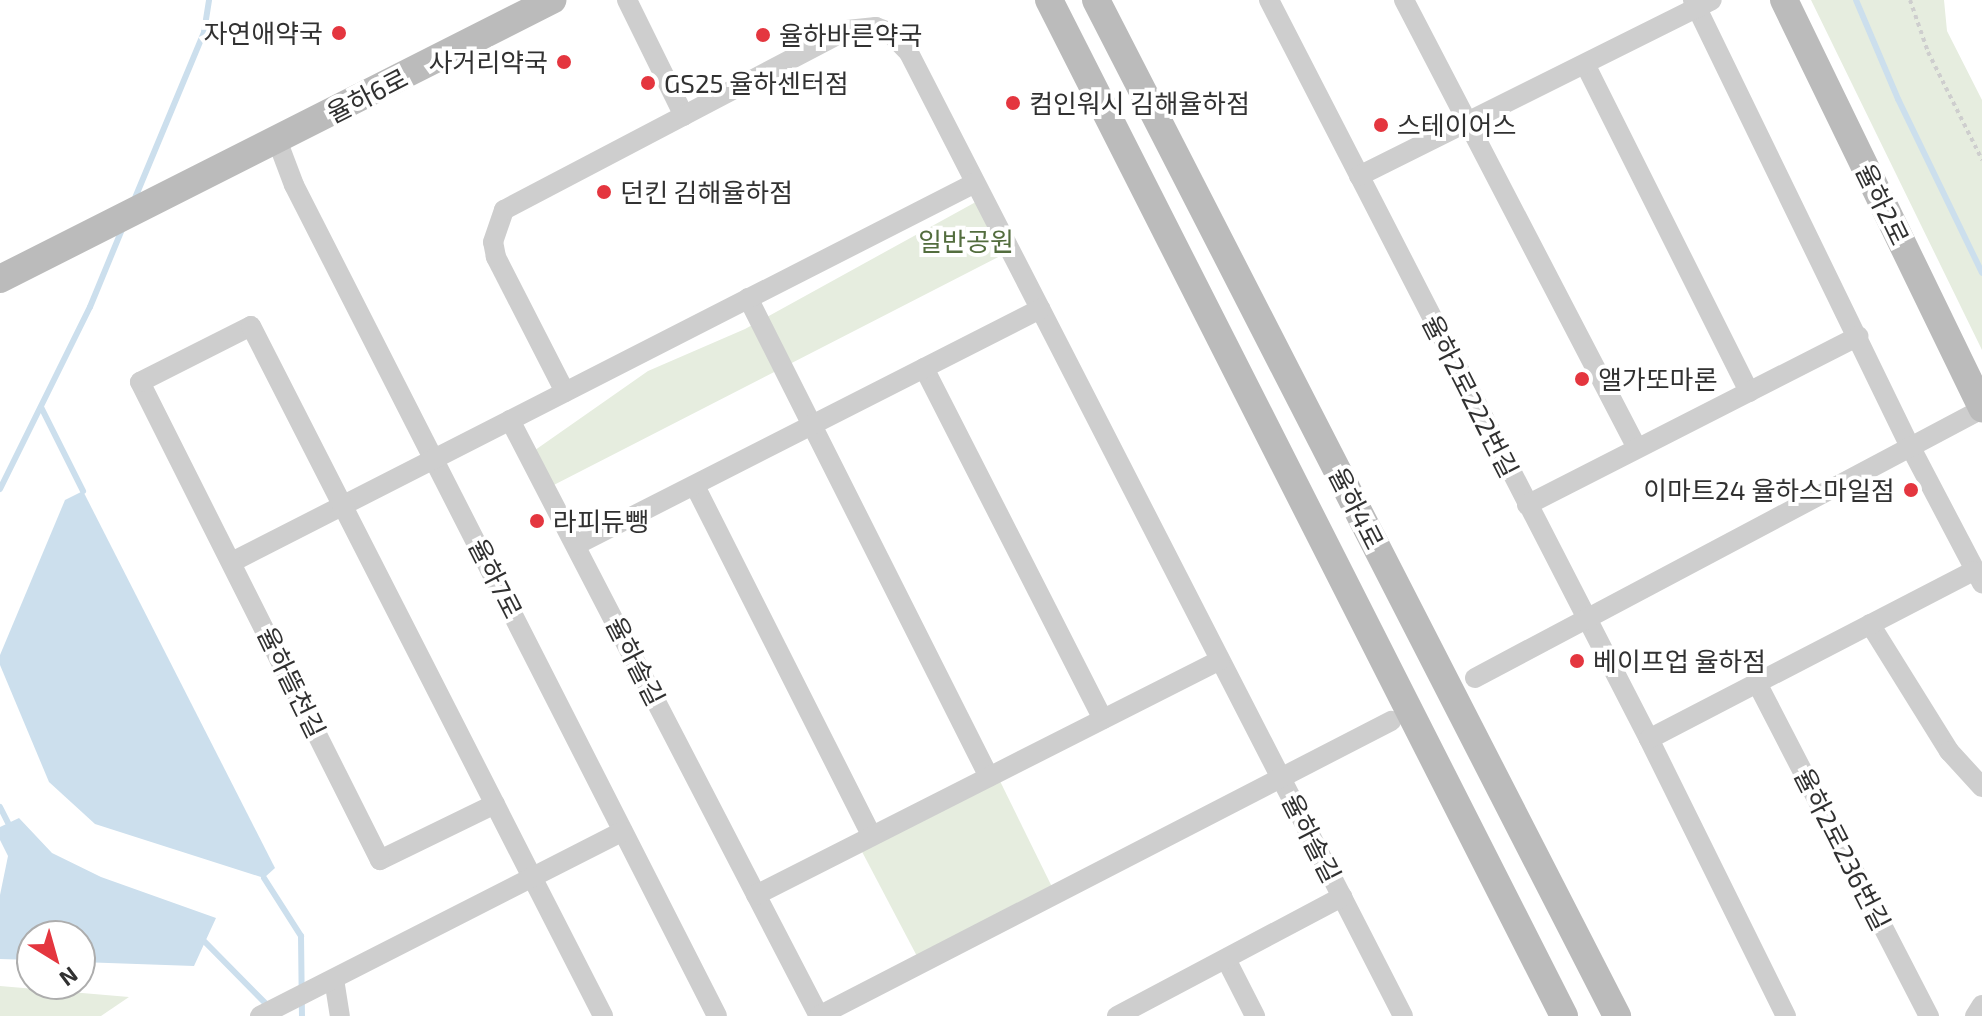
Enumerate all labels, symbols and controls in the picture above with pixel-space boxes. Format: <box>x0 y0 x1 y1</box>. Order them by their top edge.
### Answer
place label: 자연애약국 <box>203 17 323 49</box>
place label: 율하바른약국 <box>779 19 923 51</box>
marker: 자연애약국 <box>330 24 348 42</box>
marker: 율하바른약국 <box>754 26 772 44</box>
place label: 사거리약국 <box>428 46 548 78</box>
marker: 사거리약국 <box>555 53 573 71</box>
street label: 율하6로 <box>321 61 413 129</box>
place label: GS25 율하센터점 <box>664 67 849 99</box>
marker: GS25 율하센터점 <box>639 74 657 92</box>
place label: 컴인워시 김해율하점 <box>1029 87 1250 119</box>
marker: 컴인워시 김해율하점 <box>1004 94 1022 112</box>
place label: 스테이어스 <box>1397 109 1517 141</box>
marker: 스테이어스 <box>1372 116 1390 134</box>
street label: 율하2로 <box>1850 158 1916 250</box>
place label: 던킨 김해율하점 <box>620 176 793 208</box>
marker: 던킨 김해율하점 <box>595 183 613 201</box>
park label: 일반공원 <box>918 225 1014 257</box>
street label: 율하2로222번길 <box>1417 310 1525 482</box>
place label: 앨가또마론 <box>1598 363 1718 395</box>
marker: 앨가또마론 <box>1573 370 1591 388</box>
street label: 율하4로 <box>1323 462 1391 554</box>
place label: 이마트24 율하스마일점 <box>1643 474 1895 506</box>
marker: 이마트24 율하스마일점 <box>1902 481 1920 499</box>
place label: 라피듀뺑 <box>553 505 649 537</box>
marker: 라피듀뺑 <box>528 512 546 530</box>
street label: 율하7로 <box>463 533 529 623</box>
street label: 율하솔길 <box>600 611 672 711</box>
street label: 율하뜰천길 <box>252 621 332 743</box>
place label: 베이프업 율하점 <box>1593 645 1766 677</box>
marker: 베이프업 율하점 <box>1568 652 1586 670</box>
street label: 율하2로236번길 <box>1789 763 1897 935</box>
street label: 율하솔길 <box>1276 788 1348 888</box>
north arrow <box>16 920 96 1000</box>
text: N <box>55 962 83 993</box>

